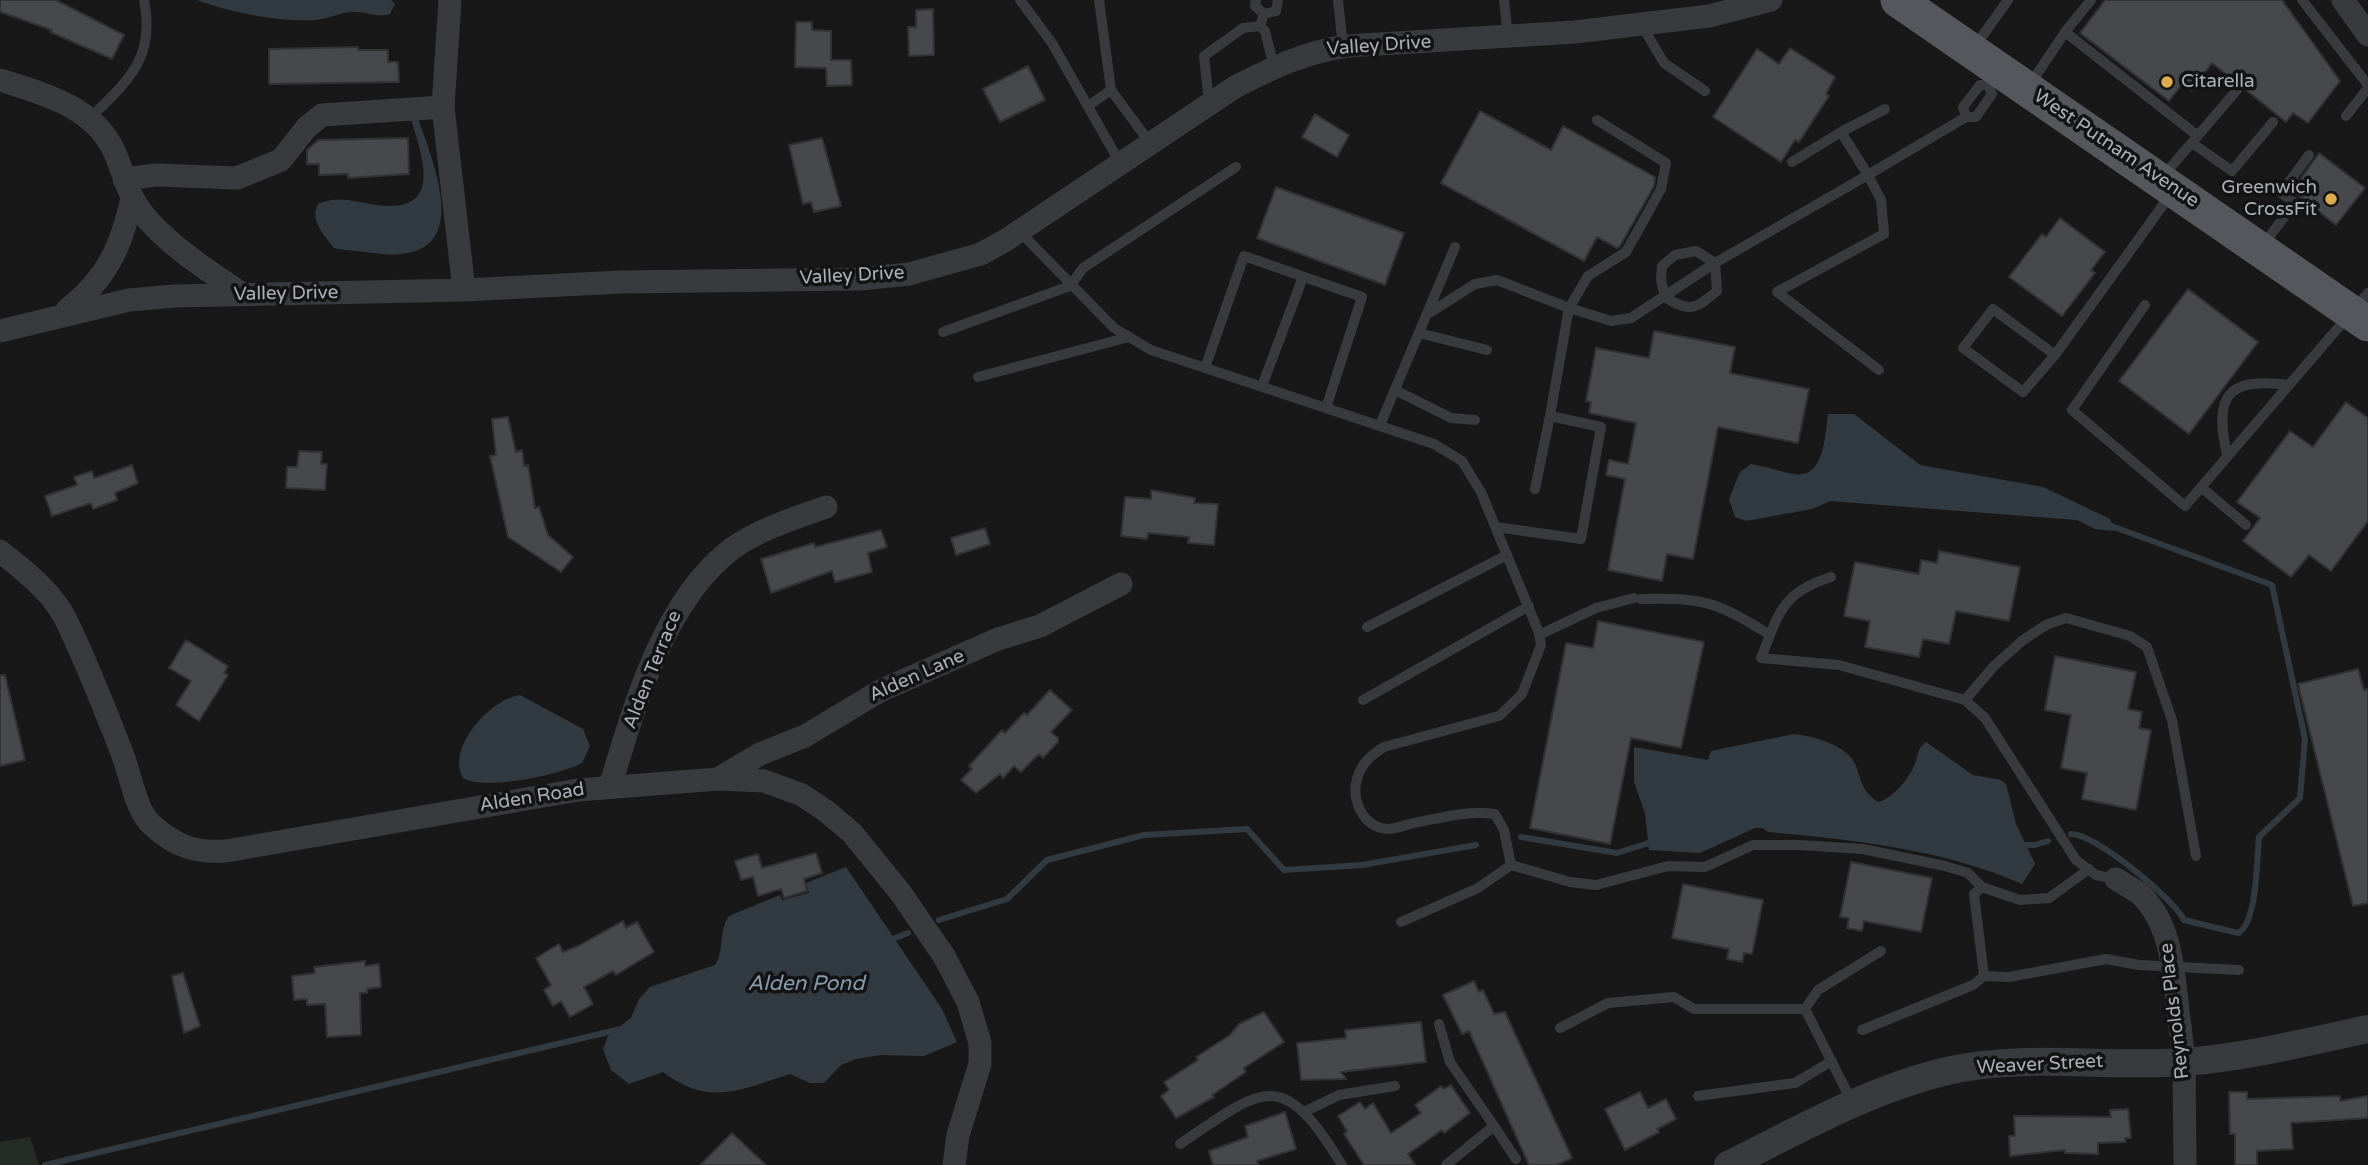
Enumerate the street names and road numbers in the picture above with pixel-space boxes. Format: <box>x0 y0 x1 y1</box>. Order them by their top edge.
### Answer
street label: Valley Drive <box>1326 31 1432 61</box>
street label: West Putnam Avenue <box>2029 85 2203 213</box>
street label: Valley Drive <box>799 262 905 290</box>
street label: Valley Drive <box>233 282 339 306</box>
street label: Alden Terrace <box>619 608 687 732</box>
street label: Alden Lane <box>866 645 968 707</box>
street label: Alden Road <box>478 778 586 818</box>
street label: Reynolds Place <box>2155 942 2195 1080</box>
street label: Weaver Street <box>1976 1050 2104 1080</box>

